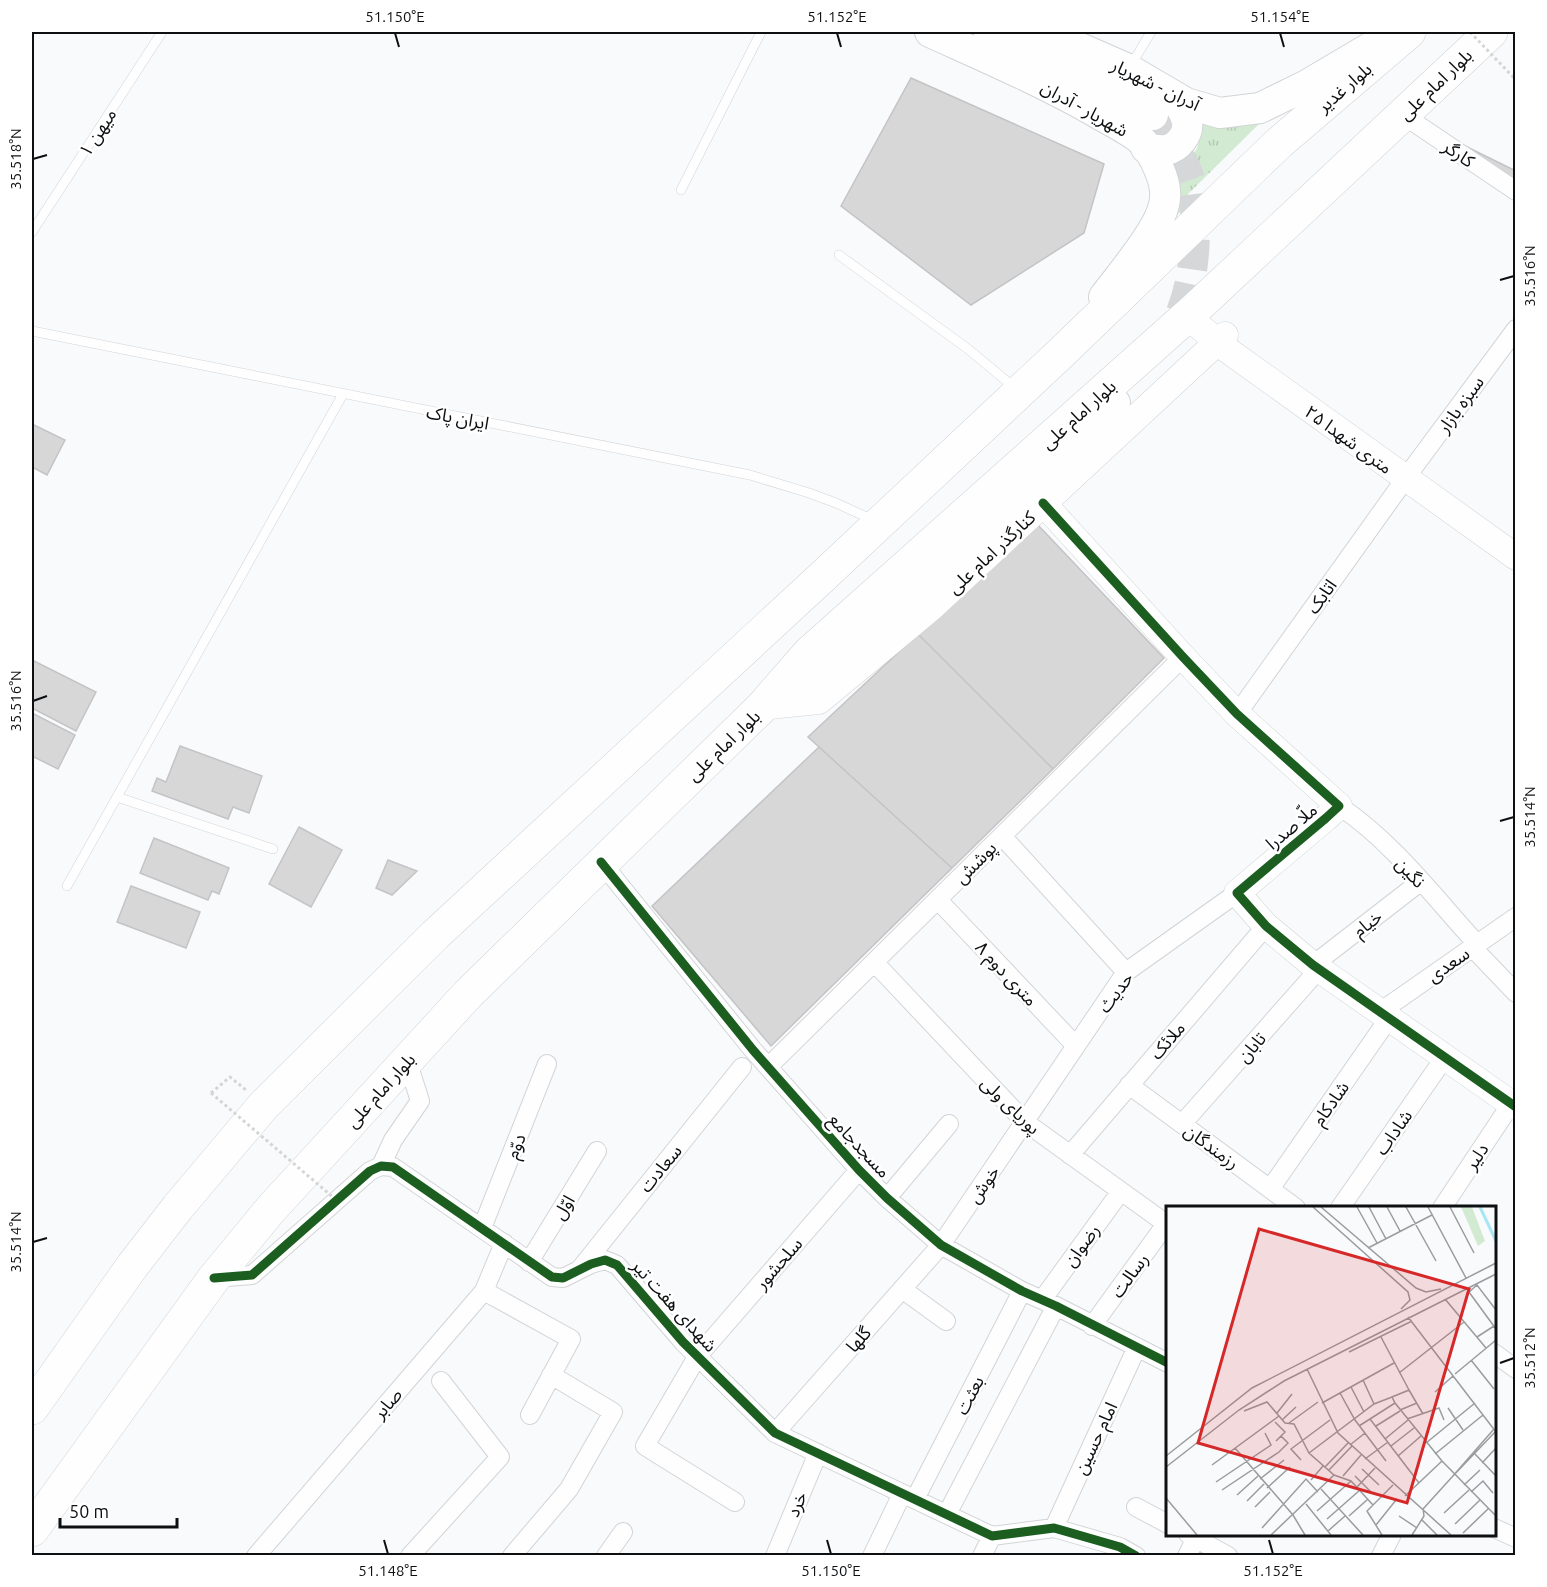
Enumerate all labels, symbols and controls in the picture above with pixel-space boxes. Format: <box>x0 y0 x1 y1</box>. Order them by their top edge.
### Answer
text: 51.150°E <box>365 8 425 25</box>
text: 51.152°E <box>807 8 867 25</box>
text: 51.154°E <box>1250 8 1310 25</box>
street label: بلوار امام علی <box>1395 44 1479 127</box>
street label: آدران - شهریار <box>1107 54 1204 116</box>
street label: بلوار غدیر <box>1312 58 1376 118</box>
street label: شهریار - آدران <box>1037 76 1132 142</box>
street label: میهن ۱ <box>74 104 121 161</box>
text: 35.518°N <box>7 128 24 190</box>
street label: کارگر <box>1438 135 1479 173</box>
text: 35.516°N <box>1521 245 1538 307</box>
street label: سبزه بازار <box>1432 372 1489 438</box>
street label: بلوار امام علی <box>1037 375 1123 456</box>
street label: ایران پاک <box>425 401 491 435</box>
street label: ۲۵ متری شهدا <box>1300 401 1397 479</box>
street label: کنارگذر امام علی <box>943 506 1043 601</box>
street label: اتابک <box>1302 575 1340 617</box>
text: 35.516°N <box>7 670 24 732</box>
street label: بلوار امام علی <box>683 705 767 788</box>
text: 35.514°N <box>1521 786 1538 848</box>
street label: ملّا صدرا <box>1259 796 1322 855</box>
street label: پوشش <box>950 837 1002 889</box>
street label: نگین <box>1391 853 1430 893</box>
street label: خیام <box>1349 905 1389 944</box>
street label: ۸ متری دوم <box>968 937 1042 1013</box>
street label: سعدی <box>1423 942 1474 987</box>
street label: حدیث <box>1093 968 1137 1016</box>
street label: ملائک <box>1145 1017 1189 1063</box>
street label: تابان <box>1233 1028 1271 1067</box>
street label: بلوار امام علی <box>341 1049 422 1135</box>
street label: پوریای ولی <box>976 1072 1045 1140</box>
street label: شادکام <box>1308 1077 1356 1132</box>
street label: شاداب <box>1370 1106 1416 1158</box>
street label: مسجدجامع <box>822 1109 895 1185</box>
street label: رزمندگان <box>1180 1119 1243 1174</box>
street label: دوّم <box>501 1131 534 1163</box>
street label: دلیر <box>1460 1139 1494 1175</box>
street label: سعادت <box>635 1140 685 1196</box>
street label: خوش <box>963 1162 1005 1208</box>
street label: اوّل <box>548 1191 580 1224</box>
inset map <box>1166 1206 1496 1536</box>
text: 35.514°N <box>7 1211 24 1273</box>
street label: رضوان <box>1059 1220 1105 1271</box>
street label: سلحشور <box>750 1233 807 1295</box>
street label: رسالت <box>1106 1249 1153 1302</box>
street label: شهدای هفت تیر <box>626 1254 722 1357</box>
street label: گلها <box>842 1322 876 1356</box>
text: 35.512°N <box>1521 1327 1538 1389</box>
street label: بعثت <box>951 1372 987 1418</box>
street label: صابر <box>368 1384 407 1424</box>
street label: امام حسین <box>1070 1399 1125 1479</box>
street label: خرد <box>782 1488 812 1521</box>
scale bar <box>60 1491 177 1529</box>
text: 50 m <box>69 1501 109 1521</box>
text: 51.148°E <box>358 1562 418 1579</box>
text: 51.150°E <box>801 1562 861 1579</box>
text: 51.152°E <box>1243 1562 1303 1579</box>

